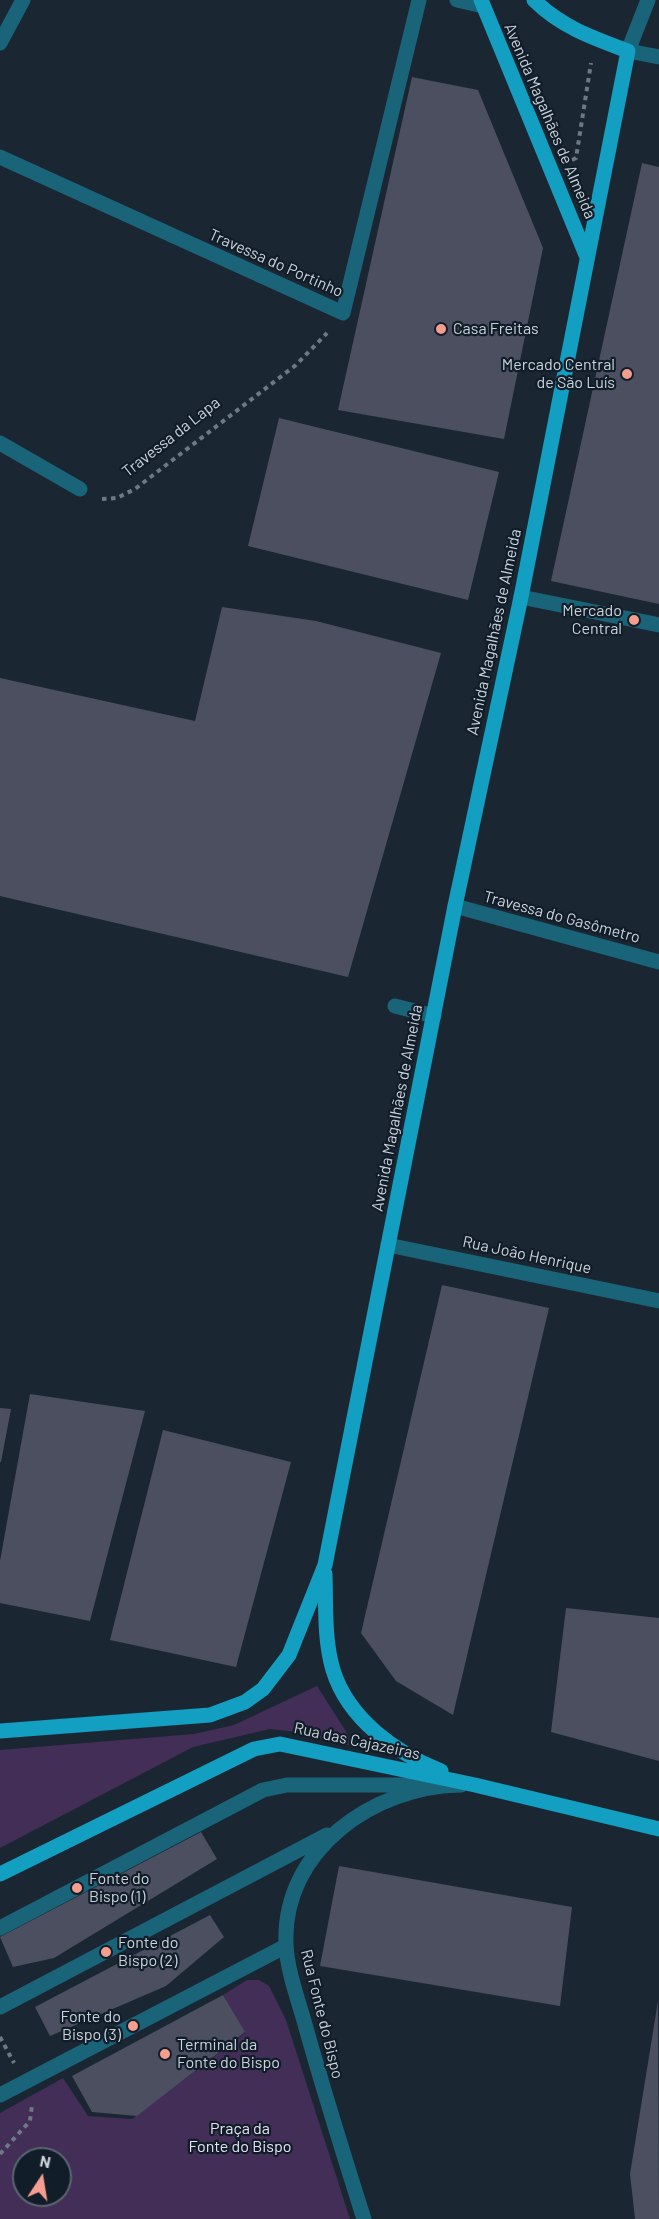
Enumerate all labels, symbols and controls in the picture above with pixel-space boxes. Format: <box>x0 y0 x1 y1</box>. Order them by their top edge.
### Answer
street label: Avenida Magalhães de Almeida <box>500 20 600 222</box>
street label: Travessa do Portinho <box>206 225 346 301</box>
place label: Casa Freitas <box>453 319 539 339</box>
marker: Casa Freitas <box>434 322 448 336</box>
place label: Mercado Central de São Luís <box>502 355 615 393</box>
marker: Mercado Central de São Luís <box>620 367 634 381</box>
street label: Travessa da Lapa <box>118 393 224 481</box>
street label: Avenida Magalhães de Almeida <box>463 527 525 737</box>
place label: Mercado Central <box>562 601 622 639</box>
marker: Mercado Central <box>627 613 641 627</box>
street label: Travessa do Gasômetro <box>482 887 642 947</box>
street label: Avenida Magalhães de Almeida <box>368 1003 426 1213</box>
street label: Rua João Henrique <box>461 1232 593 1278</box>
street label: Rua das Cajazeiras <box>292 1718 422 1764</box>
place label: Fonte do Bispo (1) <box>89 1869 150 1907</box>
marker: Fonte do Bispo (1) <box>70 1881 84 1895</box>
place label: Fonte do Bispo (2) <box>118 1933 179 1971</box>
marker: Fonte do Bispo (2) <box>99 1945 113 1959</box>
street label: Rua Fonte do Bispo <box>297 1947 347 2081</box>
place label: Fonte do Bispo (3) <box>60 2007 121 2045</box>
marker: Fonte do Bispo (3) <box>126 2019 140 2033</box>
place label: Terminal da Fonte do Bispo <box>177 2035 280 2073</box>
marker: Terminal da Fonte do Bispo <box>158 2047 172 2061</box>
park label: Praça da Fonte do Bispo <box>188 2119 292 2157</box>
north arrow <box>12 2147 72 2207</box>
text: N <box>38 2150 53 2171</box>

